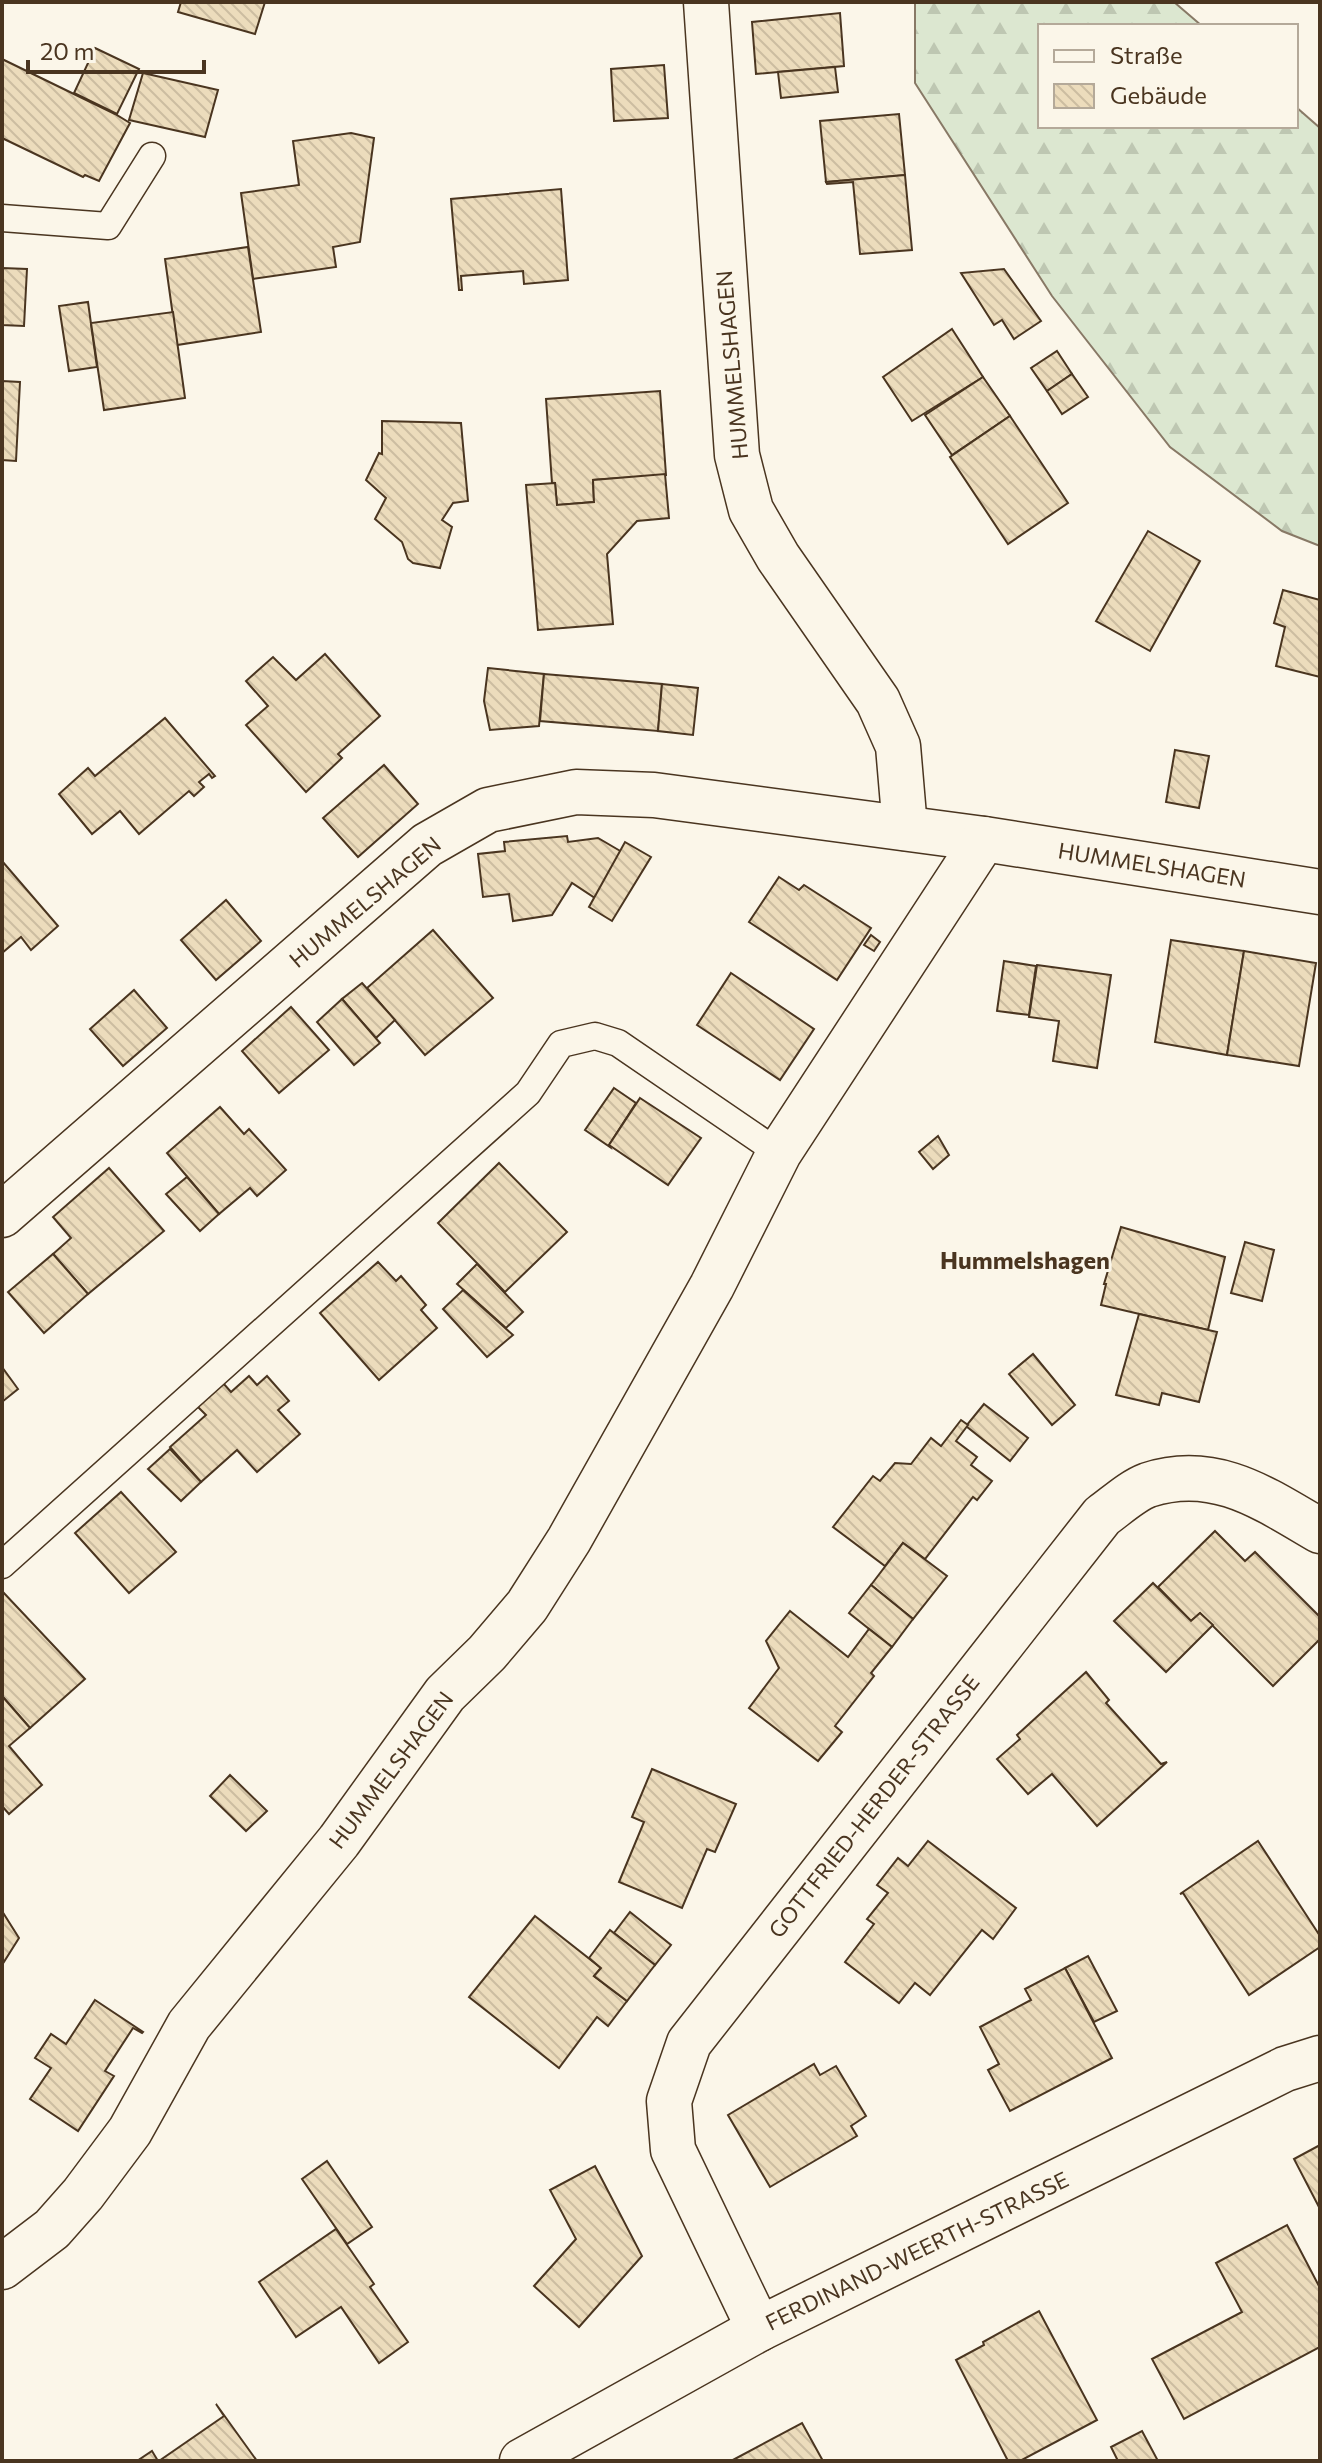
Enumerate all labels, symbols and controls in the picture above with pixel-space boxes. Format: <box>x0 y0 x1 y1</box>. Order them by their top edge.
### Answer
scale bar <box>28 24 204 74</box>
legend <box>1038 24 1298 128</box>
text: 20 m <box>40 36 94 65</box>
text: Straße <box>1110 40 1183 69</box>
text: Gebäude <box>1110 80 1207 109</box>
street label: HUMMELSHAGEN <box>710 269 753 461</box>
street label: HUMMELSHAGEN <box>283 830 446 973</box>
street label: HUMMELSHAGEN <box>1056 836 1248 893</box>
district label: Hummelshagen <box>940 1245 1110 1274</box>
street label: GOTTFRIED-HERDER-STRASSE <box>762 1669 985 1943</box>
street label: HUMMELSHAGEN <box>323 1686 458 1854</box>
street label: FERDINAND-WEERTH-STRASSE <box>761 2165 1073 2336</box>

